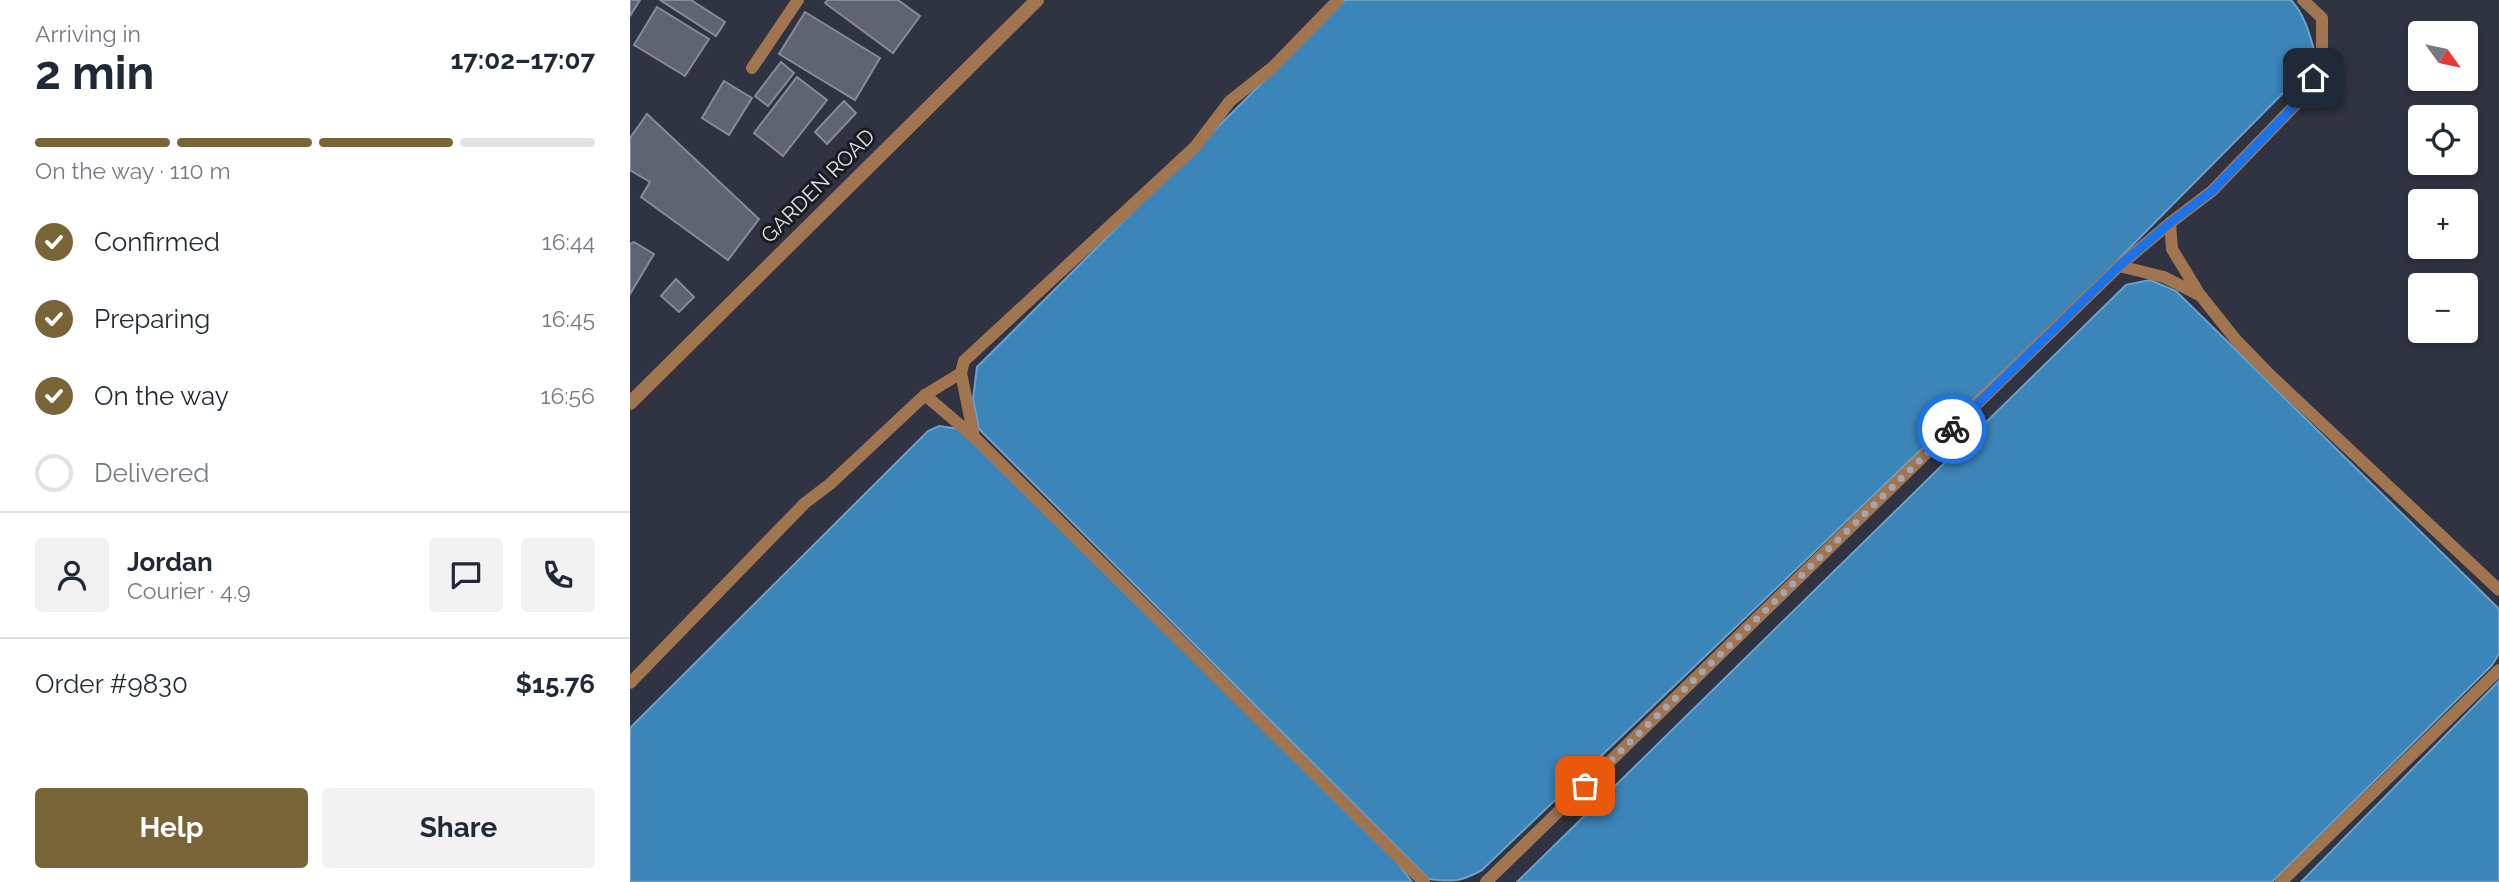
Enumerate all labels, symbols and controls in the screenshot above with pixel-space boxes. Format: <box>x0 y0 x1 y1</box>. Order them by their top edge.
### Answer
text: Arriving in <box>35 20 141 47</box>
north arrow <box>2408 21 2478 91</box>
map controls <box>2408 21 2478 343</box>
text: 17:02–17:07 <box>450 45 595 75</box>
text: 2 min <box>35 46 154 100</box>
pin <box>2283 48 2343 108</box>
icon: home <box>2294 59 2332 97</box>
button: locate <box>2408 105 2478 175</box>
street label: GARDEN ROAD <box>756 124 880 248</box>
text: On the way · 110 m <box>35 157 231 184</box>
button: + <box>2408 189 2478 259</box>
icon: check <box>35 223 73 261</box>
text: Confirmed <box>94 227 220 257</box>
text: 16:44 <box>542 228 595 255</box>
button: − <box>2408 273 2478 343</box>
icon: check <box>35 300 73 338</box>
text: Preparing <box>94 304 210 334</box>
text: 16:45 <box>542 305 595 332</box>
icon: check <box>35 377 73 415</box>
text: On the way <box>94 381 229 411</box>
text: 16:56 <box>541 382 595 409</box>
courier <box>1917 394 1987 464</box>
icon: bike <box>1933 410 1971 448</box>
text: Delivered <box>94 458 209 488</box>
button: person <box>35 538 109 612</box>
button: chat <box>429 538 503 612</box>
button: phone <box>521 538 595 612</box>
text: Jordan <box>127 547 213 577</box>
text: Courier · 4.9 <box>127 577 251 604</box>
text: Order #9830 <box>35 669 188 699</box>
text: $15.76 <box>516 669 595 699</box>
pin <box>1555 756 1615 816</box>
icon: bag <box>1566 767 1604 805</box>
button: Help <box>35 788 308 868</box>
button: Share <box>322 788 595 868</box>

